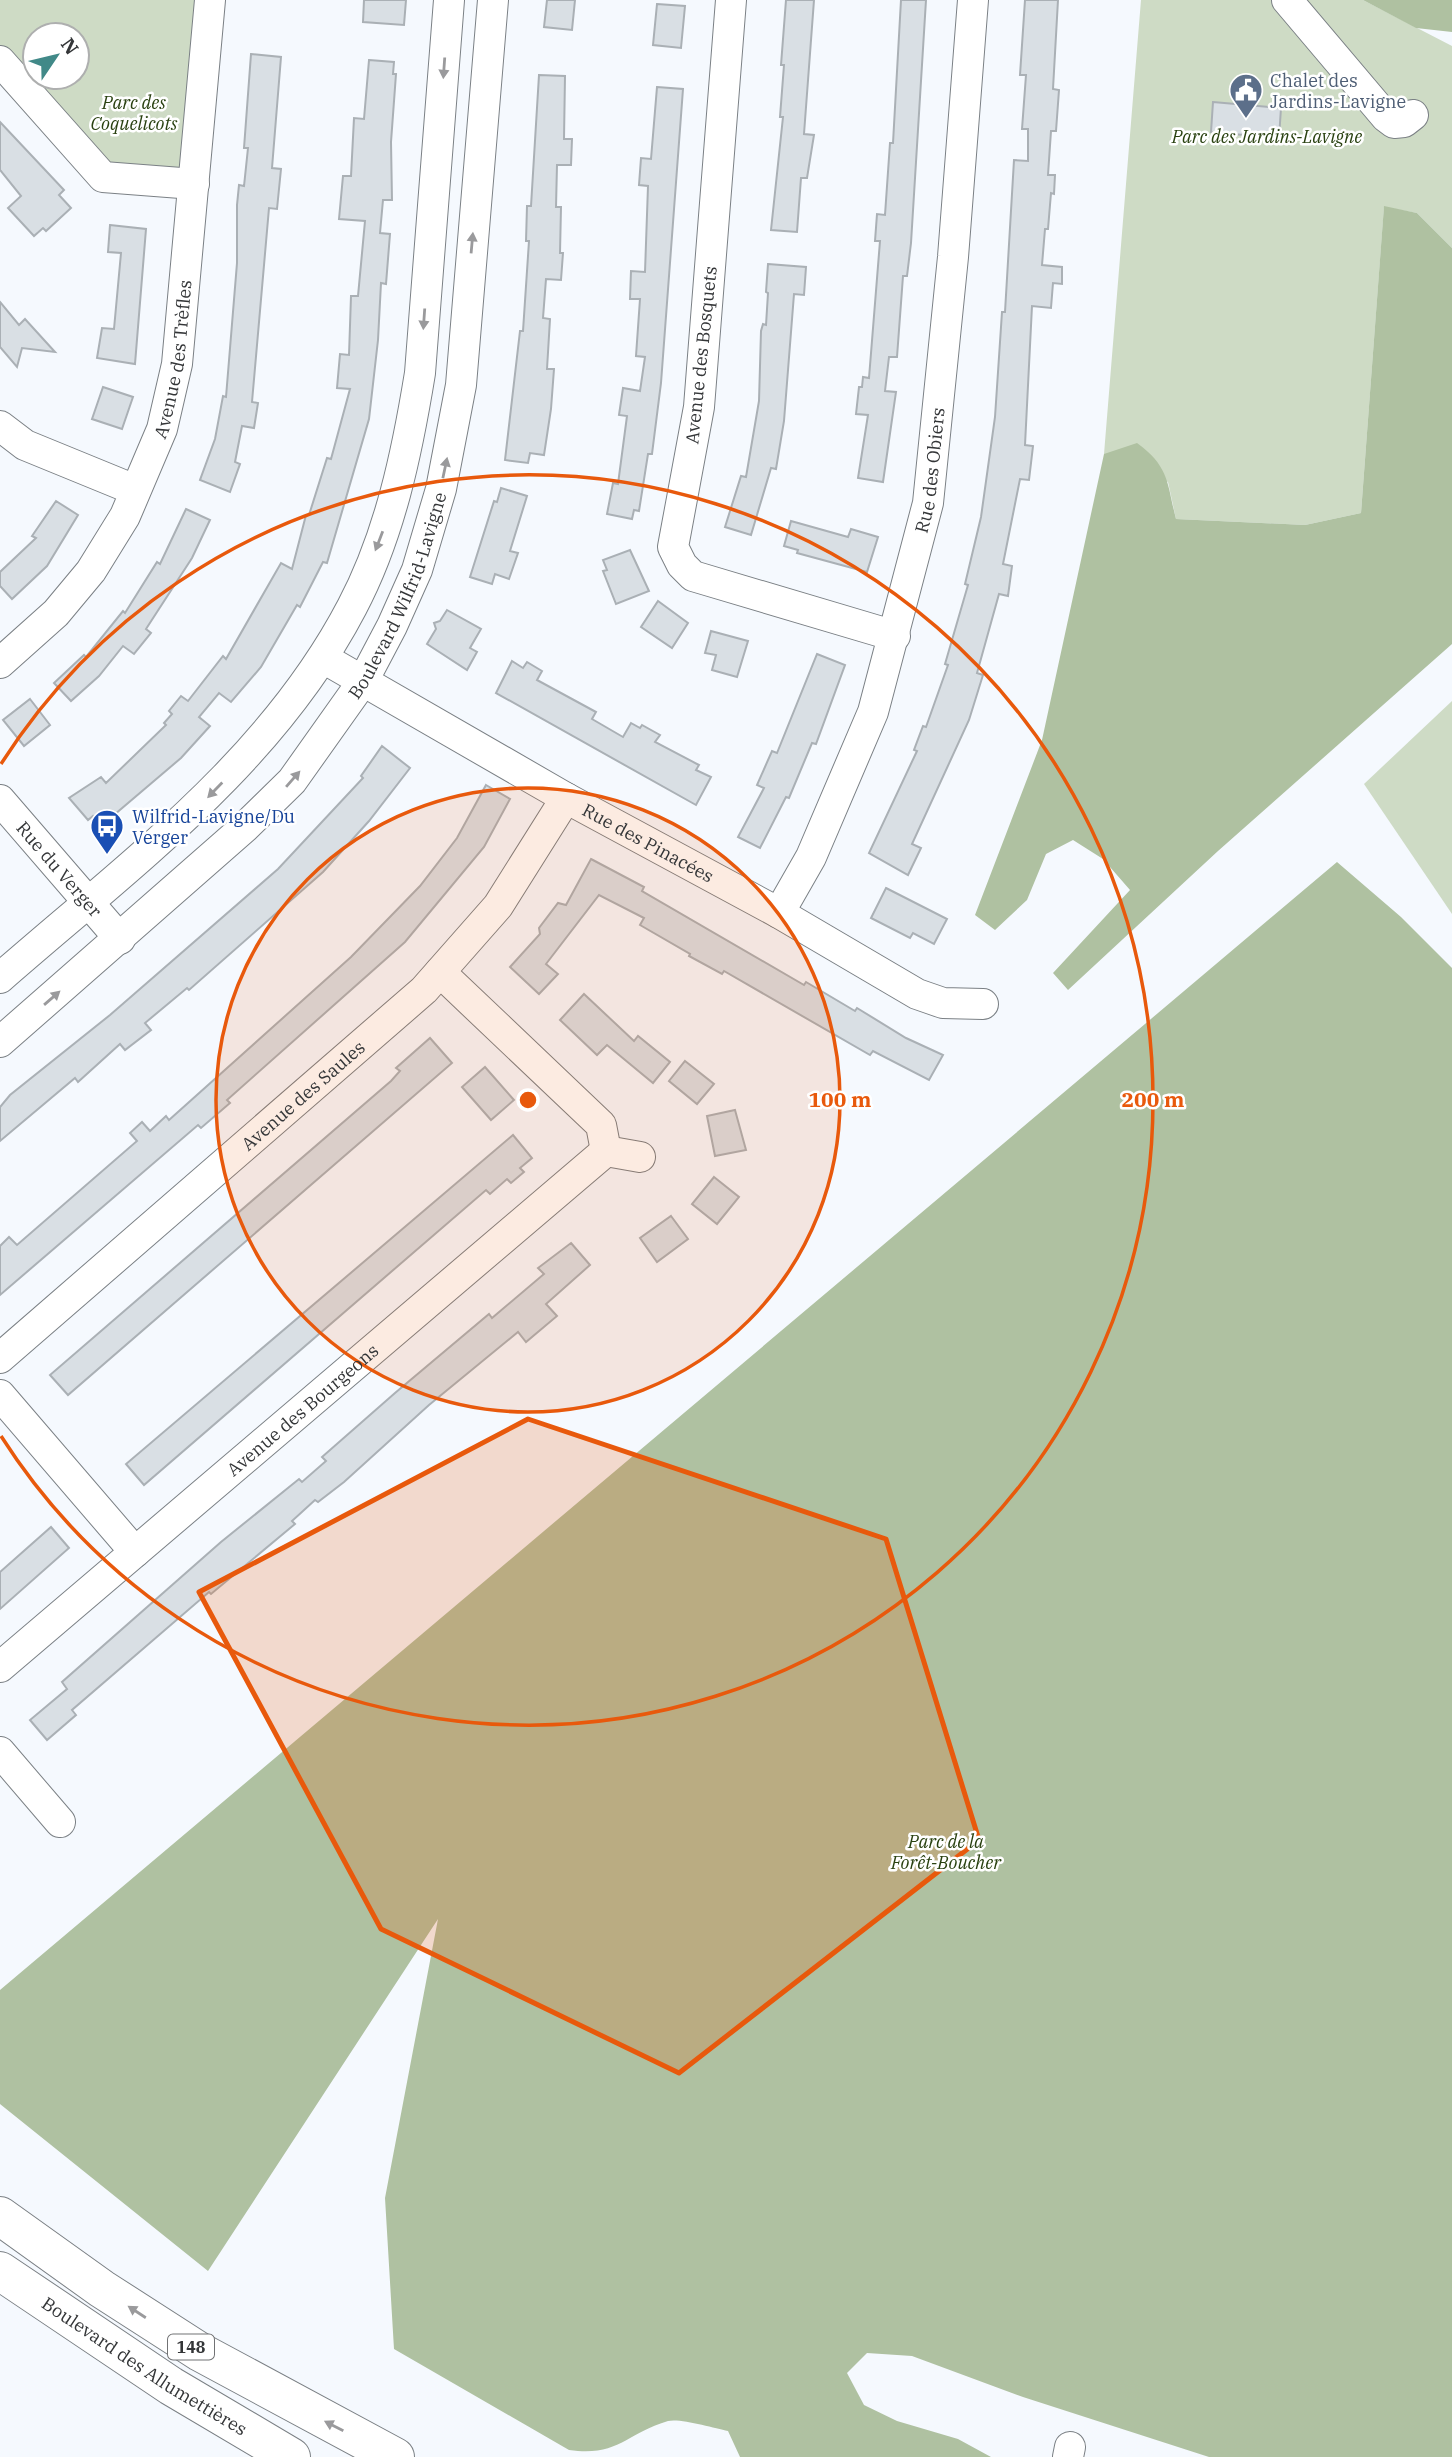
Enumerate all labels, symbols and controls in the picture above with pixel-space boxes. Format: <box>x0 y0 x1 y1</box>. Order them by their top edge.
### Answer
north arrow <box>21 21 91 91</box>
text: N <box>56 33 84 59</box>
one-way arrow <box>438 57 449 79</box>
place label: Chalet des Jardins-Lavigne <box>1270 69 1406 113</box>
public building icon: Chalet des Jardins-Lavigne <box>1227 71 1265 120</box>
park label: Parc des Coquelicots <box>91 91 178 135</box>
park label: Parc des Jardins-Lavigne <box>1171 125 1362 148</box>
one-way arrow <box>467 232 478 254</box>
street label: Avenue des Bosquets <box>680 265 722 445</box>
street label: Avenue des Trèfles <box>148 279 196 442</box>
one-way arrow <box>418 309 429 331</box>
street label: Rue des Obiers <box>909 406 949 535</box>
one-way arrow <box>439 457 450 479</box>
street label: Boulevard Wilfrid-Lavigne <box>343 489 451 703</box>
one-way arrow <box>374 531 385 552</box>
one-way arrow <box>285 771 300 788</box>
one-way arrow <box>207 781 223 798</box>
street label: Rue des Pinacées <box>579 798 718 887</box>
place label: Wilfrid-Lavigne/Du Verger <box>132 805 295 849</box>
bus stop icon: Wilfrid-Lavigne/Du Verger <box>88 807 126 856</box>
street label: Rue du Verger <box>12 816 107 922</box>
one-way arrow <box>43 991 60 1006</box>
street label: Avenue des Saules <box>236 1035 369 1155</box>
text: 100 m <box>808 1085 872 1113</box>
text: 200 m <box>1121 1085 1185 1113</box>
centre of rings <box>516 1088 540 1112</box>
street label: Avenue des Bourgeons <box>222 1339 383 1481</box>
park label: Parc de la Forêt-Boucher <box>890 1830 1002 1874</box>
street label: Boulevard des Allumettières <box>38 2291 252 2440</box>
one-way arrow <box>128 2305 147 2318</box>
road number: 148 <box>168 2334 214 2360</box>
one-way arrow <box>324 2420 344 2431</box>

